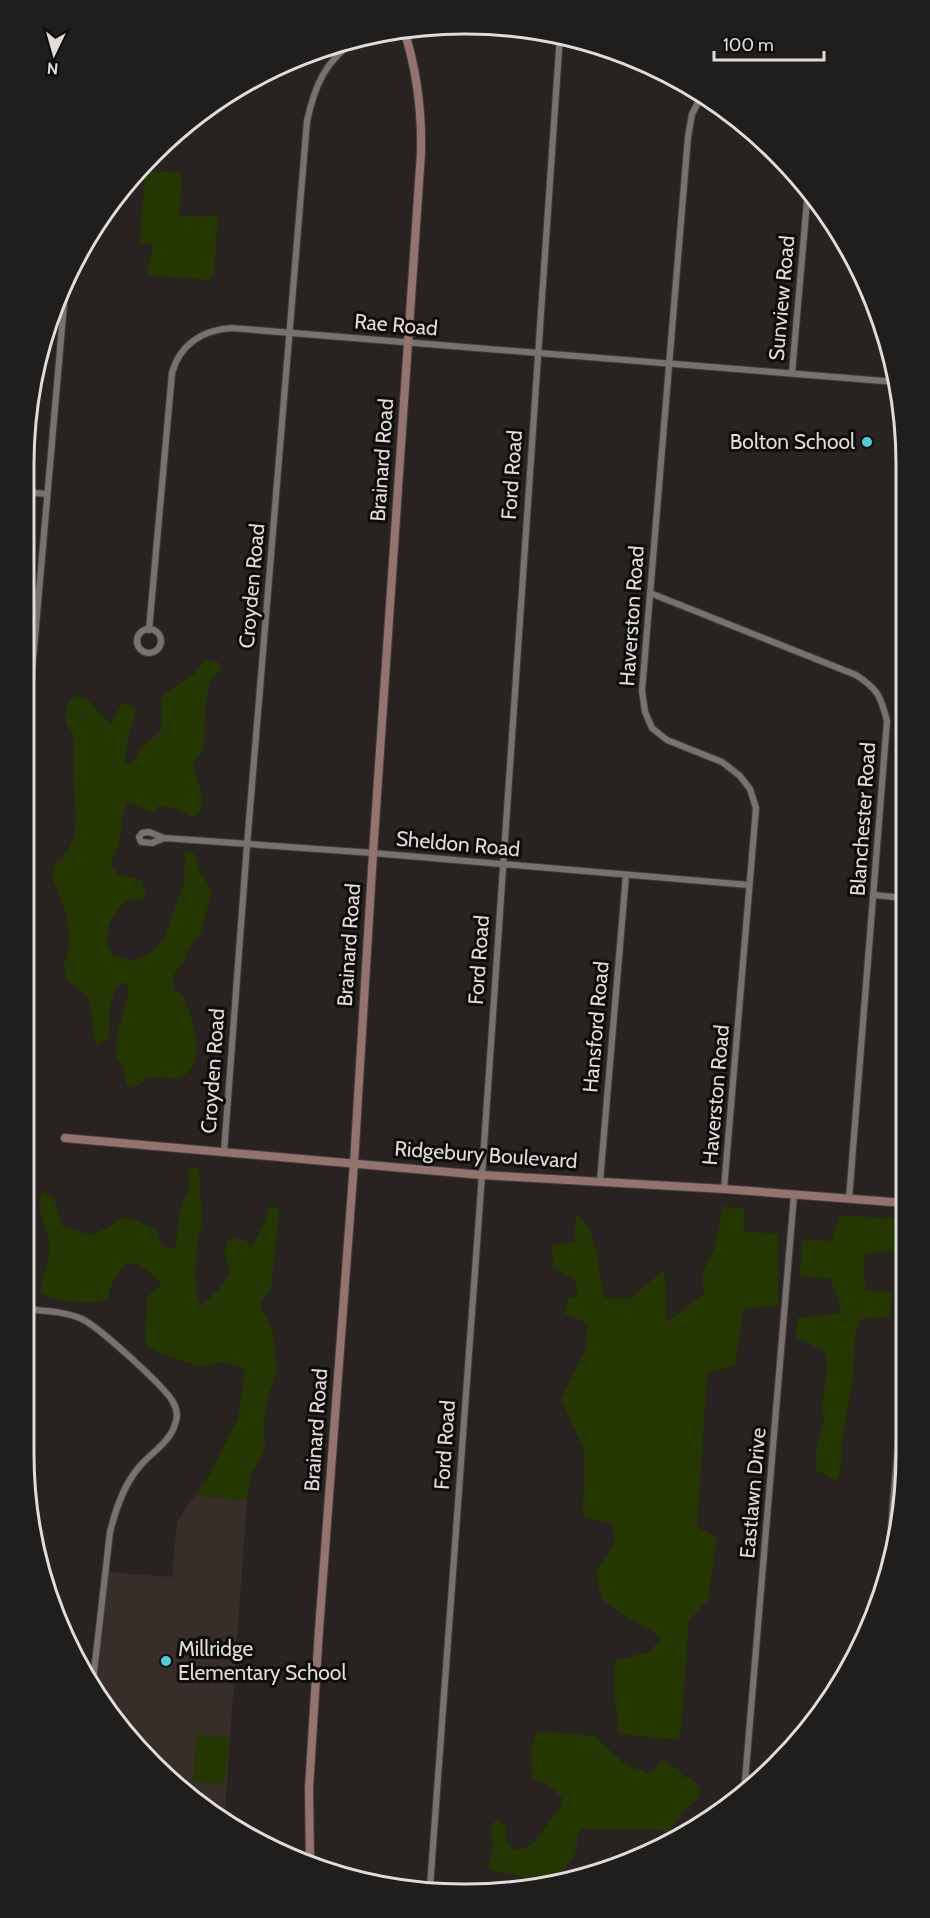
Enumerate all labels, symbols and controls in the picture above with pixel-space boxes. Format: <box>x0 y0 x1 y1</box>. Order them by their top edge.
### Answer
north arrow <box>24 24 84 84</box>
scale bar <box>714 24 824 62</box>
text: 100 m <box>723 34 774 56</box>
text: N <box>46 58 59 78</box>
street label: Sunview Road <box>764 234 799 362</box>
street label: Rae Road <box>353 308 439 341</box>
street label: Brainard Road <box>365 397 398 522</box>
street label: Ford Road <box>496 429 527 521</box>
place label: Bolton School <box>730 429 855 454</box>
marker: Bolton School <box>860 435 874 449</box>
street label: Croyden Road <box>234 522 269 649</box>
street label: Haverston Road <box>614 545 649 687</box>
street label: Blanchester Road <box>845 741 880 897</box>
street label: Sheldon Road <box>395 826 521 861</box>
street label: Brainard Road <box>332 882 365 1007</box>
street label: Ford Road <box>463 914 494 1006</box>
street label: Hansford Road <box>577 960 614 1094</box>
street label: Croyden Road <box>196 1008 229 1134</box>
street label: Haverston Road <box>697 1024 734 1166</box>
street label: Ridgebury Boulevard <box>394 1136 578 1173</box>
street label: Brainard Road <box>299 1367 332 1492</box>
street label: Ford Road <box>429 1399 460 1491</box>
street label: Eastlawn Drive <box>734 1426 771 1559</box>
place label: Millridge Elementary School <box>178 1636 346 1685</box>
marker: Millridge Elementary School <box>159 1654 173 1668</box>

